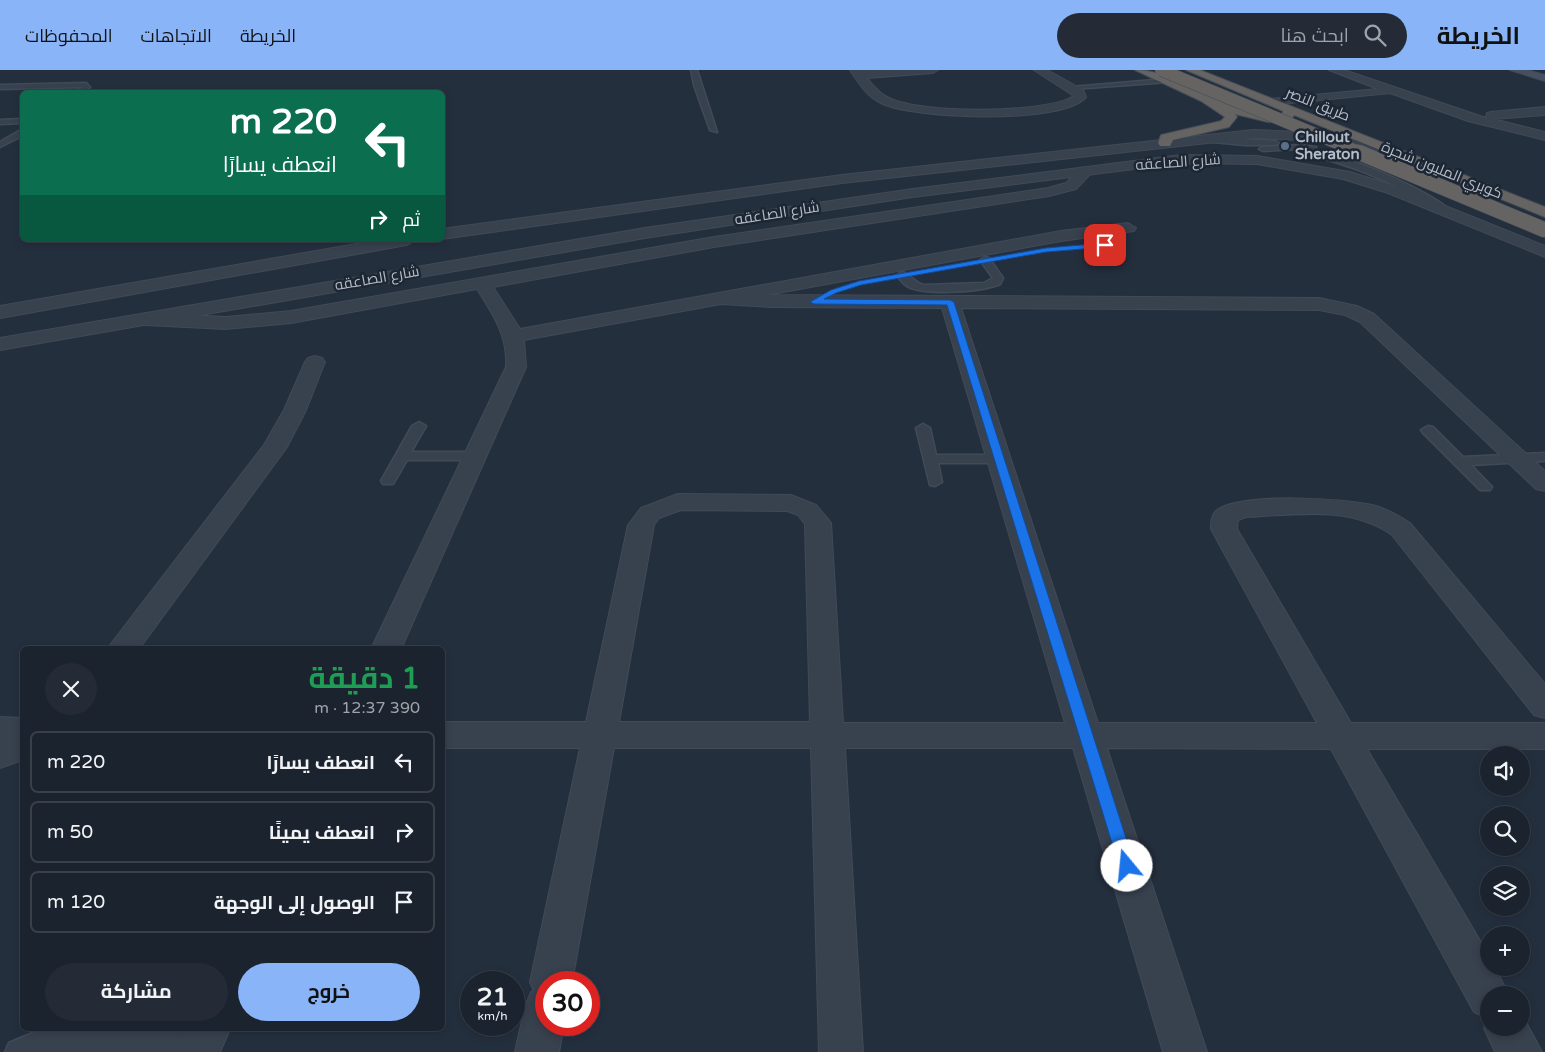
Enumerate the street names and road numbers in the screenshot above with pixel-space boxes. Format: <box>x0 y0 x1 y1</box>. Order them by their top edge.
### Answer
street label: طريق النصر <box>1282 83 1353 126</box>
street label: كوبري المليون شجرة <box>1378 138 1505 205</box>
street label: شارع الصاعقه <box>1135 150 1221 176</box>
street label: شارع الصاعقه <box>733 197 821 231</box>
street label: شارع الصاعقه <box>333 262 421 296</box>

